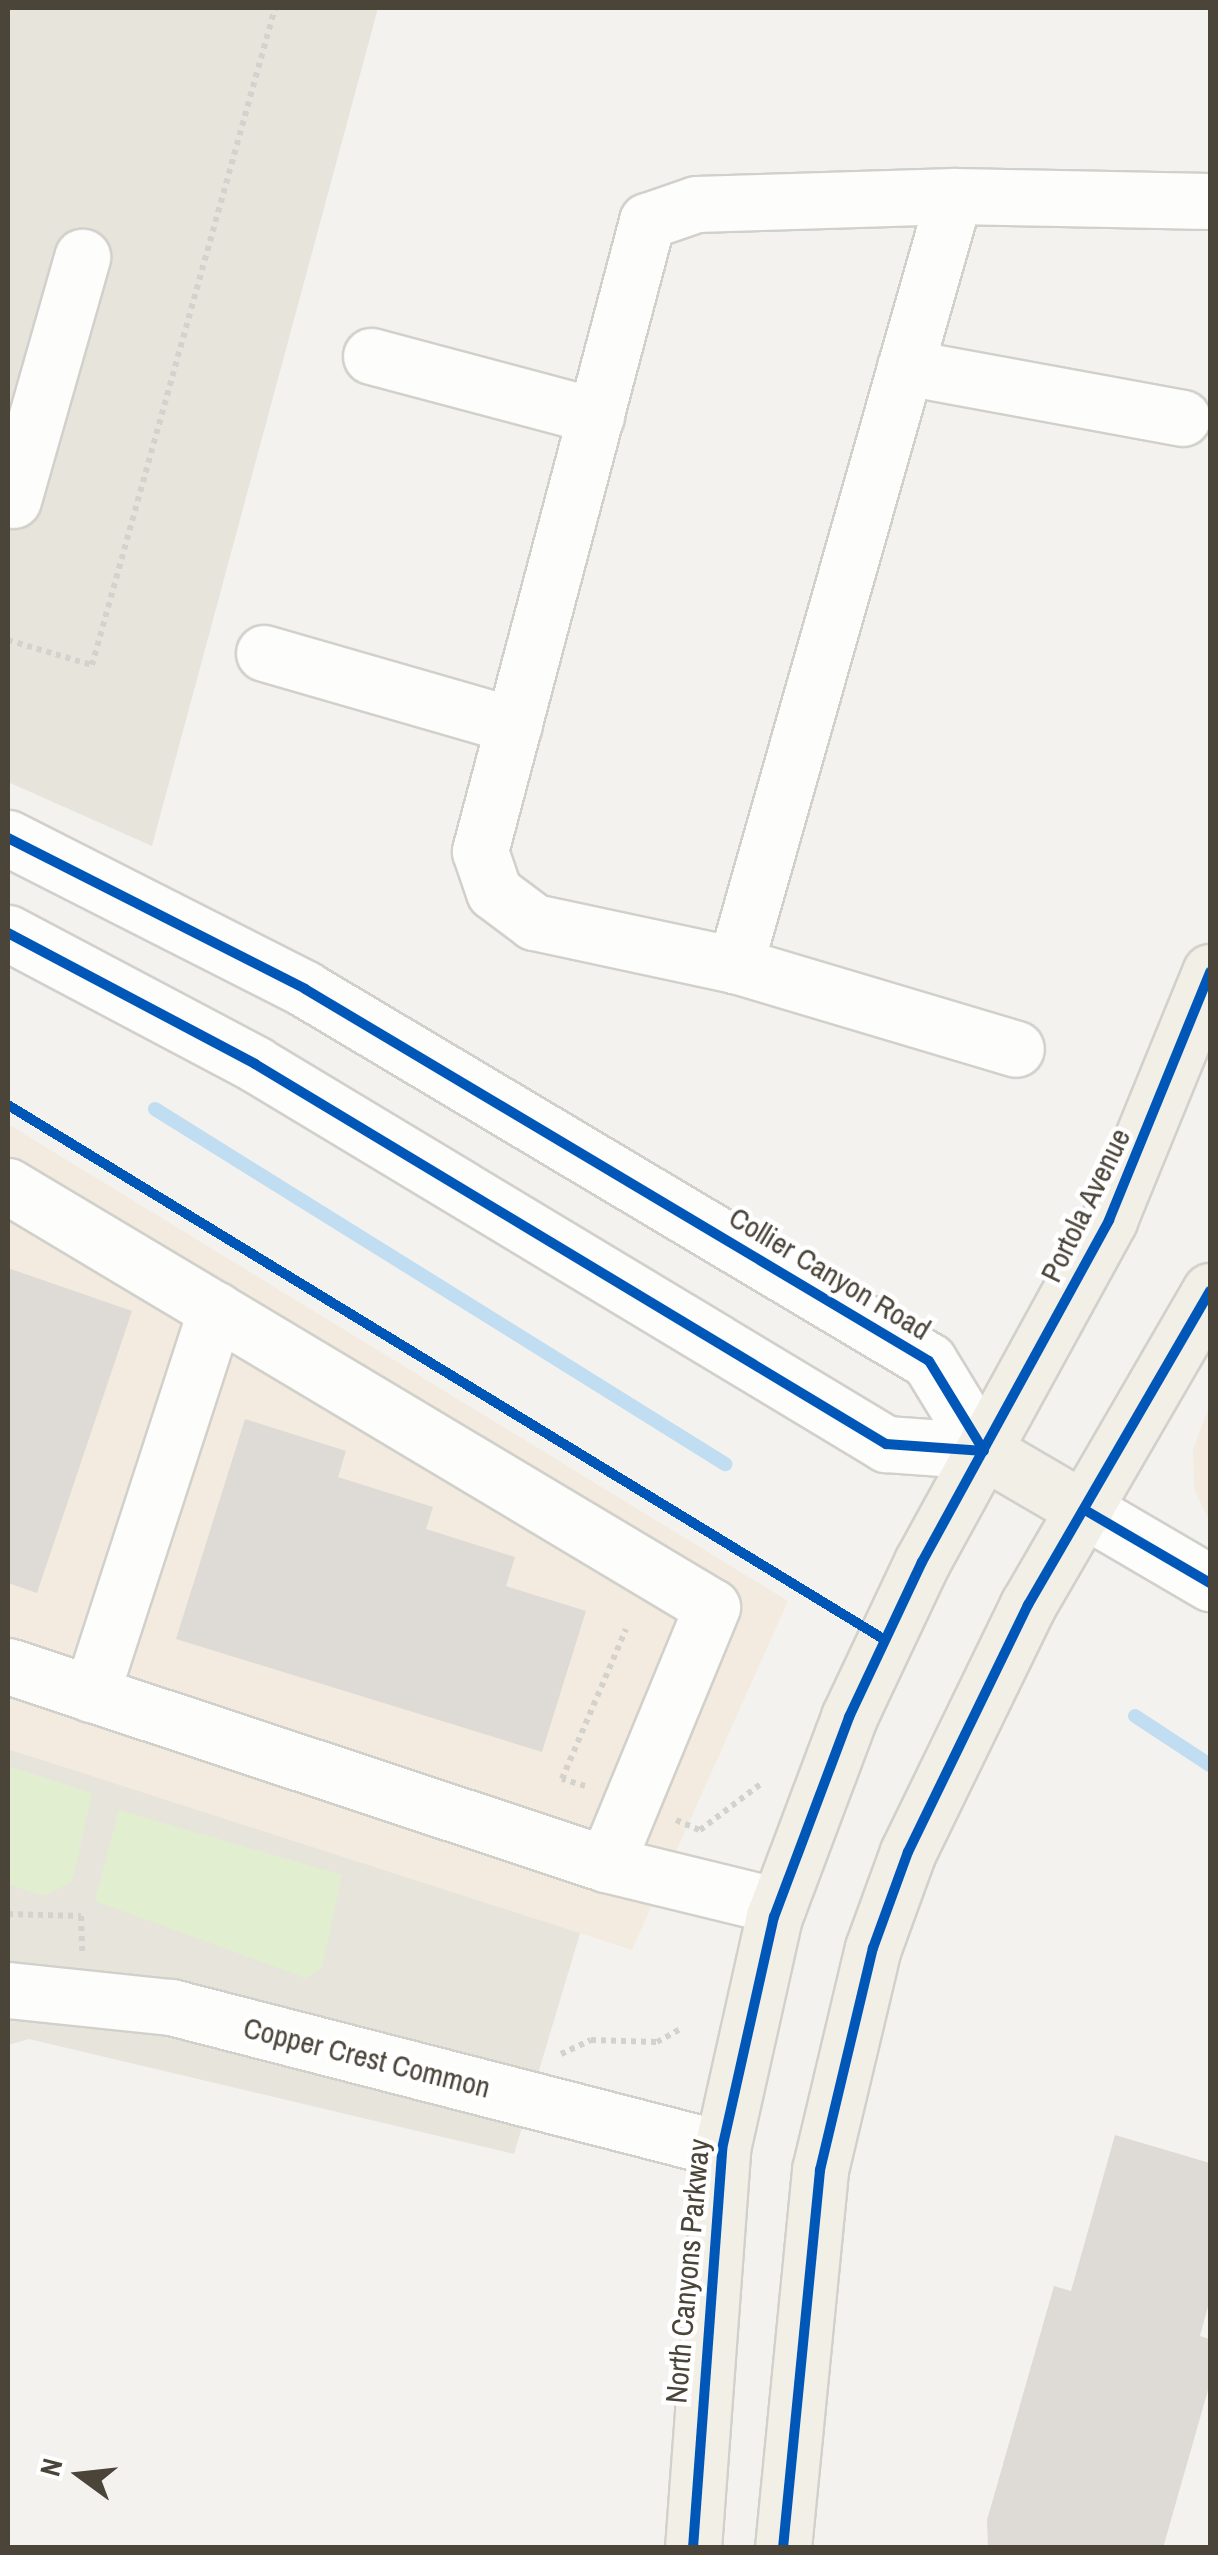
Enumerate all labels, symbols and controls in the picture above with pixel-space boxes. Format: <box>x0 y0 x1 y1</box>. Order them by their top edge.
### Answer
street label: Portola Avenue <box>1032 1122 1138 1288</box>
street label: Collier Canyon Road <box>723 1199 937 1347</box>
street label: Copper Crest Common <box>240 2009 494 2105</box>
street label: North Canyons Parkway <box>658 2137 716 2405</box>
north arrow <box>30 2425 130 2525</box>
text: N <box>31 2454 72 2480</box>

